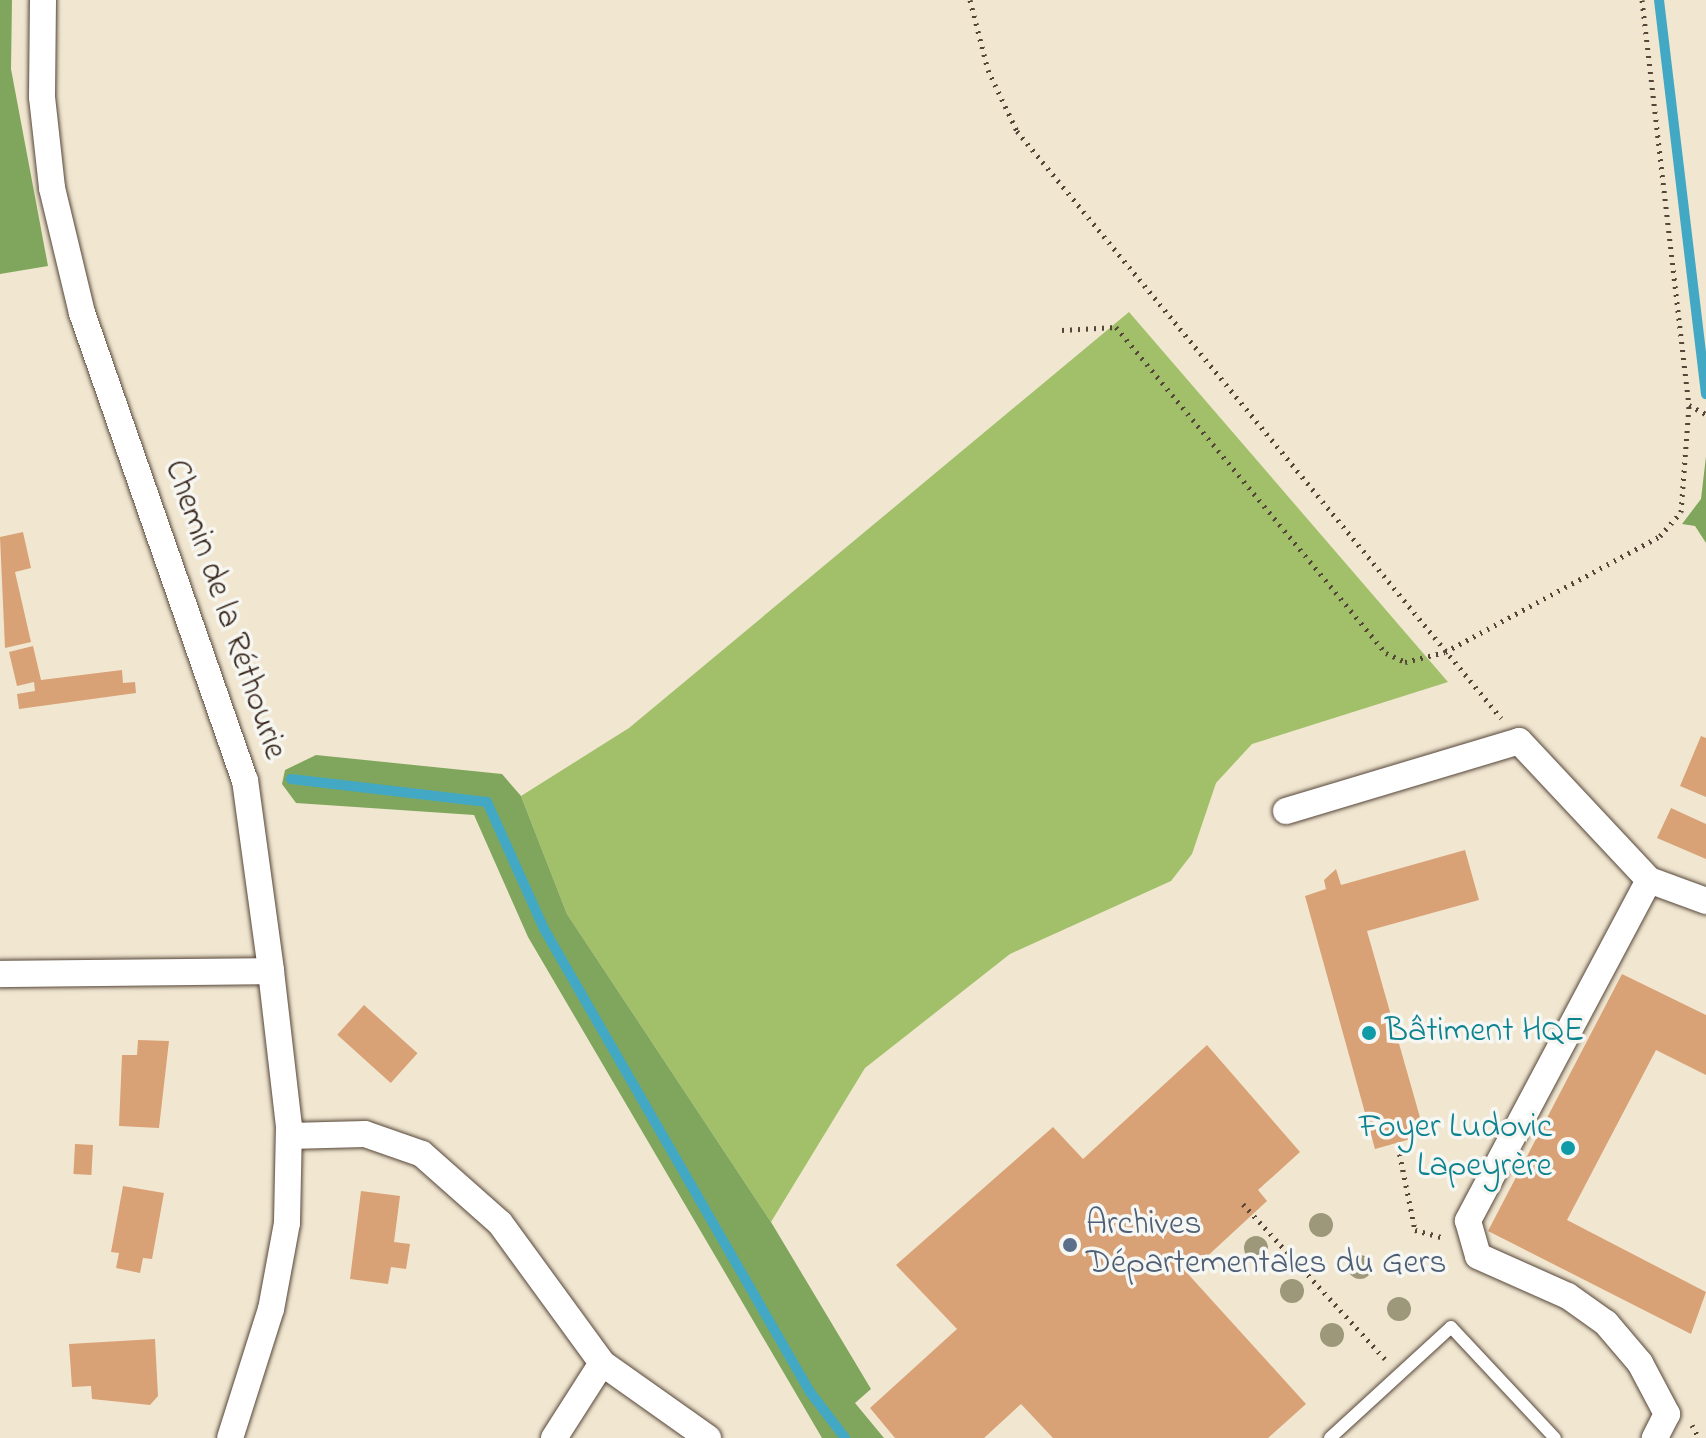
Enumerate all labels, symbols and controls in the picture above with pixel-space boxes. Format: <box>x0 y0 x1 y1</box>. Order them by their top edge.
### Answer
street label: Chemin de la Réthourie <box>154 455 294 765</box>
place label: Bâtiment HQE <box>1385 1013 1584 1053</box>
marker: Bâtiment HQE <box>1360 1024 1378 1042</box>
place label: Foyer Ludovic Lapeyrère <box>1359 1108 1552 1188</box>
marker: Foyer Ludovic Lapeyrère <box>1559 1139 1577 1157</box>
place label: Archives Départementales du Gers <box>1086 1205 1447 1284</box>
marker: Archives Départementales du Gers <box>1061 1236 1079 1254</box>

